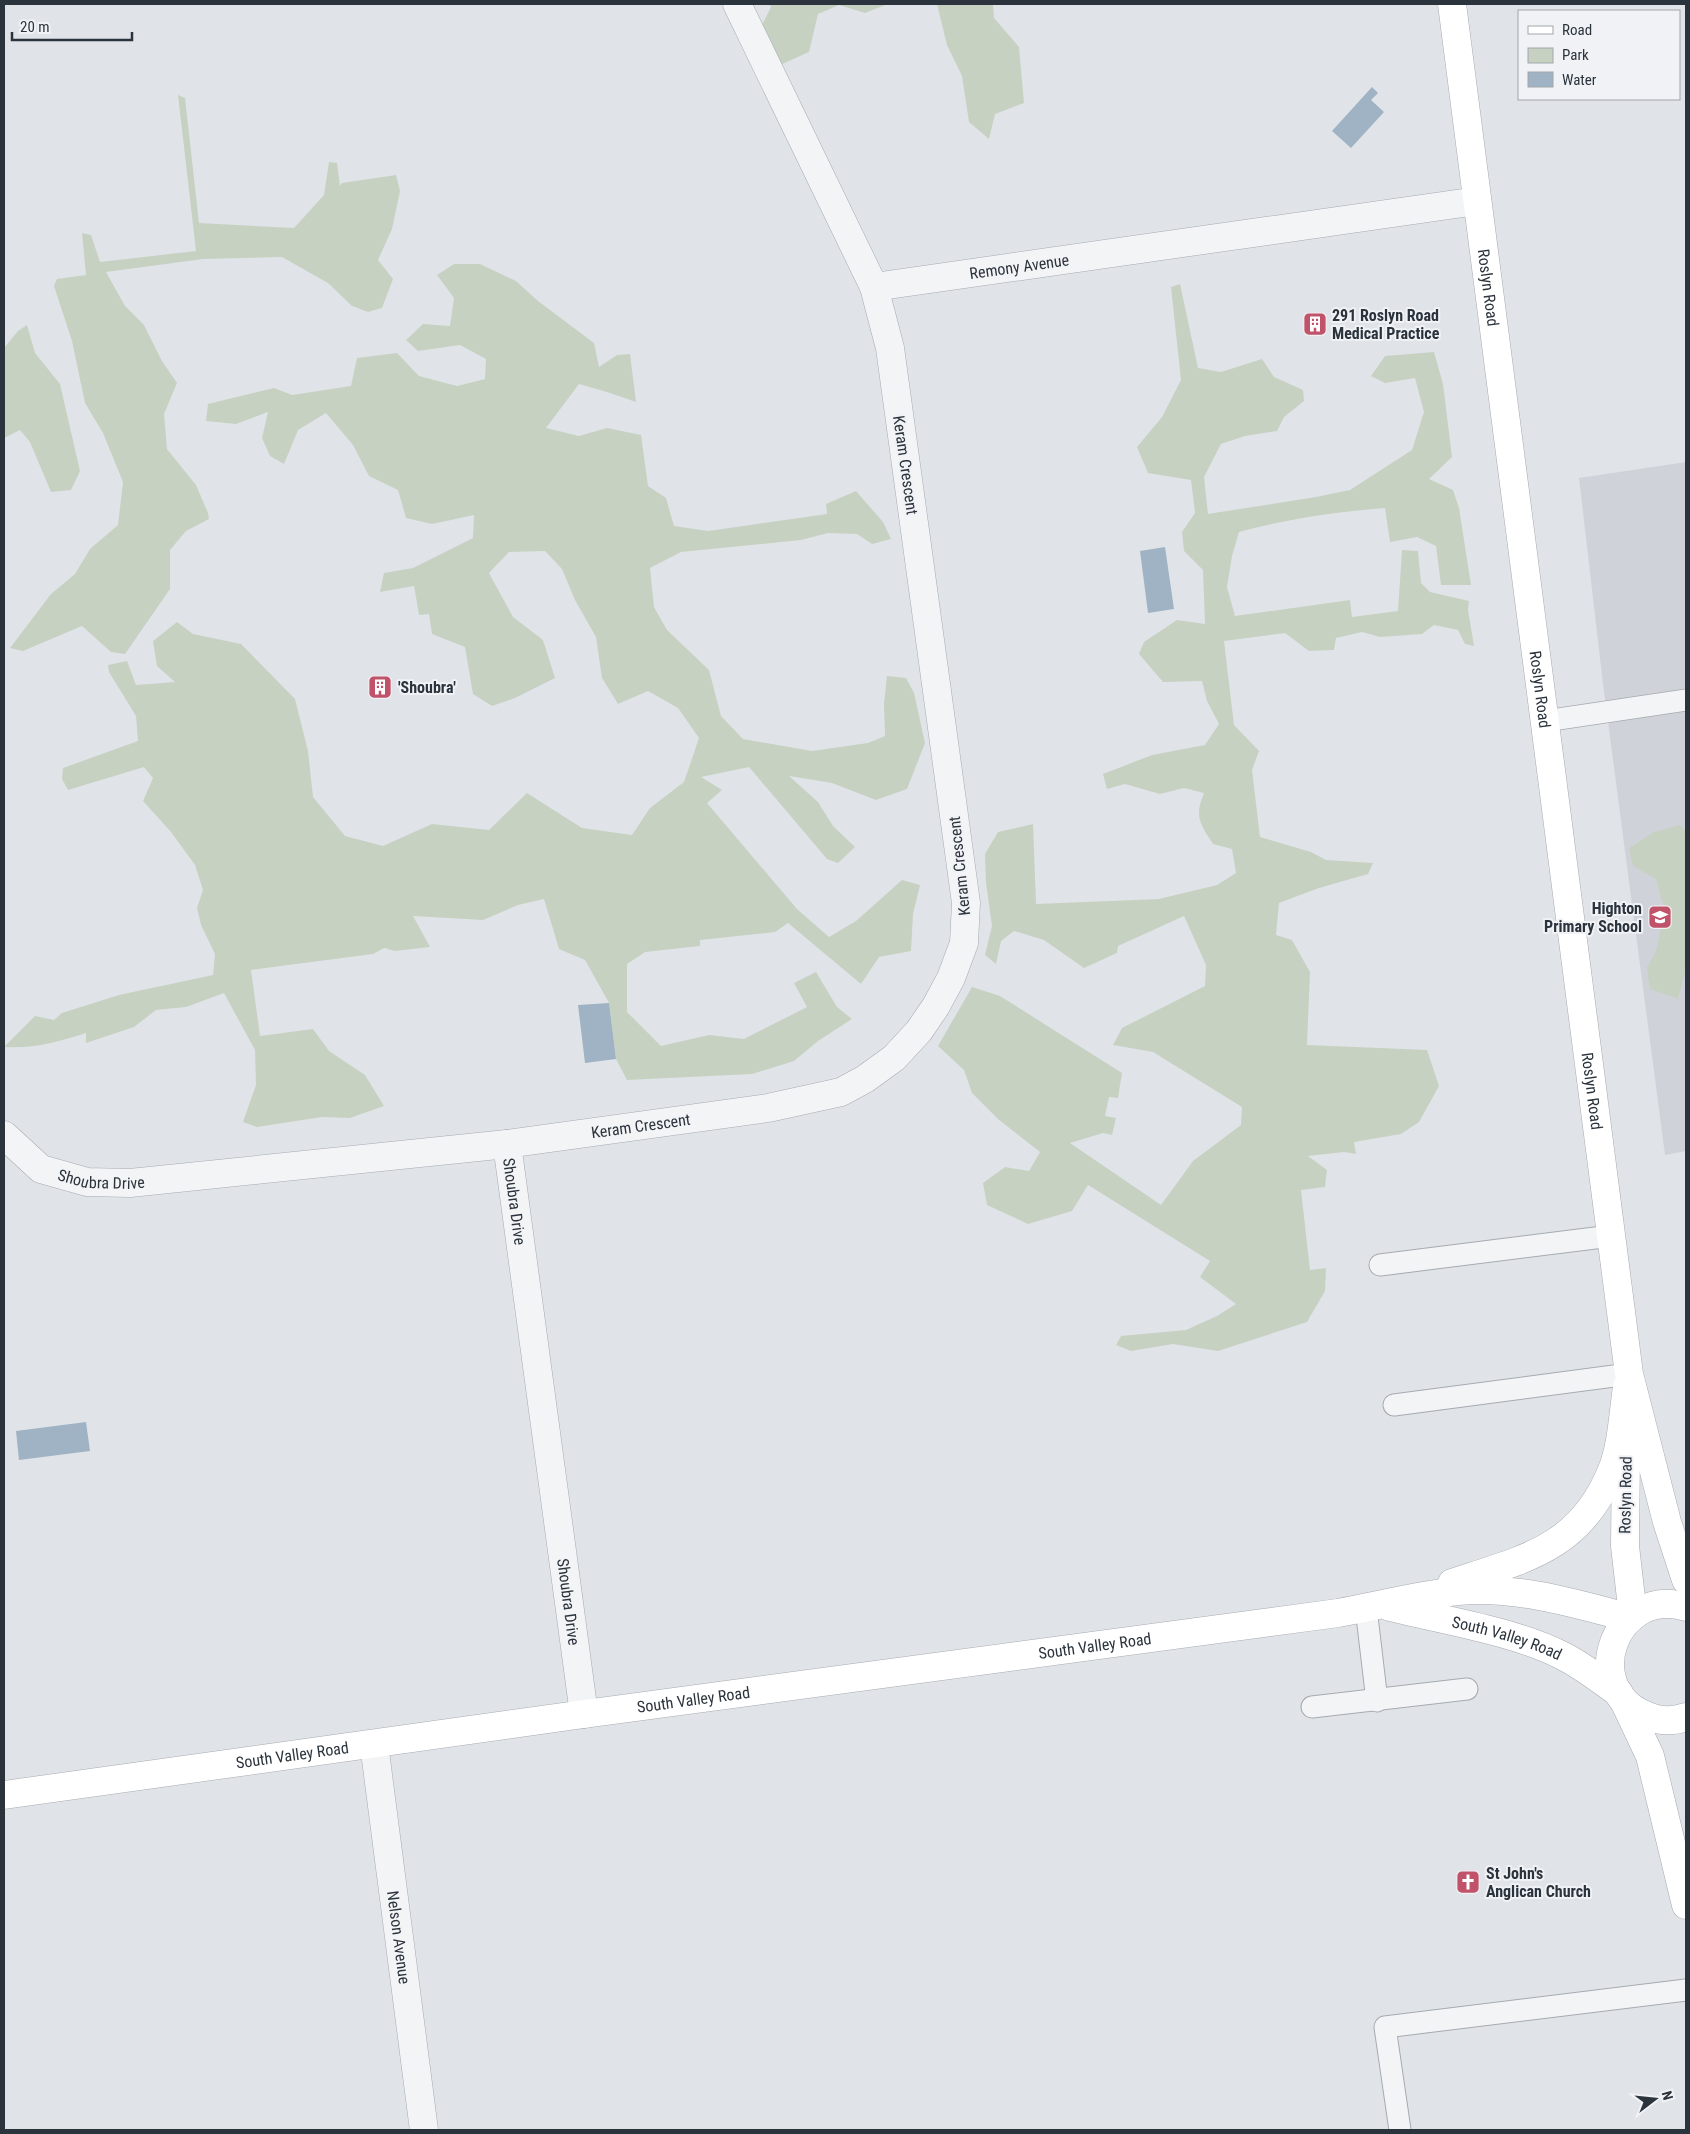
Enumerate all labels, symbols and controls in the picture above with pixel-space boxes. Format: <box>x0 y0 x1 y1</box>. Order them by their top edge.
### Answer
scale bar <box>12 10 132 42</box>
legend <box>1518 10 1680 100</box>
text: 20 m <box>20 18 50 36</box>
text: Road <box>1562 21 1592 39</box>
text: Park <box>1562 46 1589 64</box>
text: Water <box>1562 71 1597 89</box>
street label: Roslyn Road <box>1474 248 1503 327</box>
street label: Remony Avenue <box>968 250 1070 283</box>
place label: 291 Roslyn Road Medical Practice <box>1332 306 1440 343</box>
building icon: 291 Roslyn Road Medical Practice <box>1302 311 1328 337</box>
street label: Keram Crescent <box>889 414 922 516</box>
street label: Roslyn Road <box>1526 650 1554 729</box>
building icon: 'Shoubra' <box>367 674 393 700</box>
place label: 'Shoubra' <box>398 678 456 697</box>
street label: Keram Crescent <box>945 815 974 917</box>
place label: Highton Primary School <box>1544 899 1642 936</box>
school or university icon: Highton Primary School <box>1647 904 1673 930</box>
street label: Roslyn Road <box>1578 1051 1606 1131</box>
street label: Keram Crescent <box>590 1110 692 1142</box>
street label: Shoubra Drive <box>499 1157 530 1246</box>
street label: Shoubra Drive <box>56 1165 146 1193</box>
street label: Roslyn Road <box>1615 1456 1636 1534</box>
street label: Shoubra Drive <box>553 1557 584 1646</box>
street label: South Valley Road <box>1450 1612 1565 1664</box>
street label: South Valley Road <box>1037 1629 1152 1663</box>
street label: South Valley Road <box>636 1683 751 1717</box>
street label: South Valley Road <box>235 1738 350 1773</box>
place label: St John's Anglican Church <box>1486 1864 1591 1901</box>
church icon: St John's Anglican Church <box>1455 1869 1481 1895</box>
street label: Nelson Avenue <box>383 1890 414 1985</box>
north arrow <box>1630 2074 1680 2124</box>
text: N <box>1659 2089 1676 2102</box>

